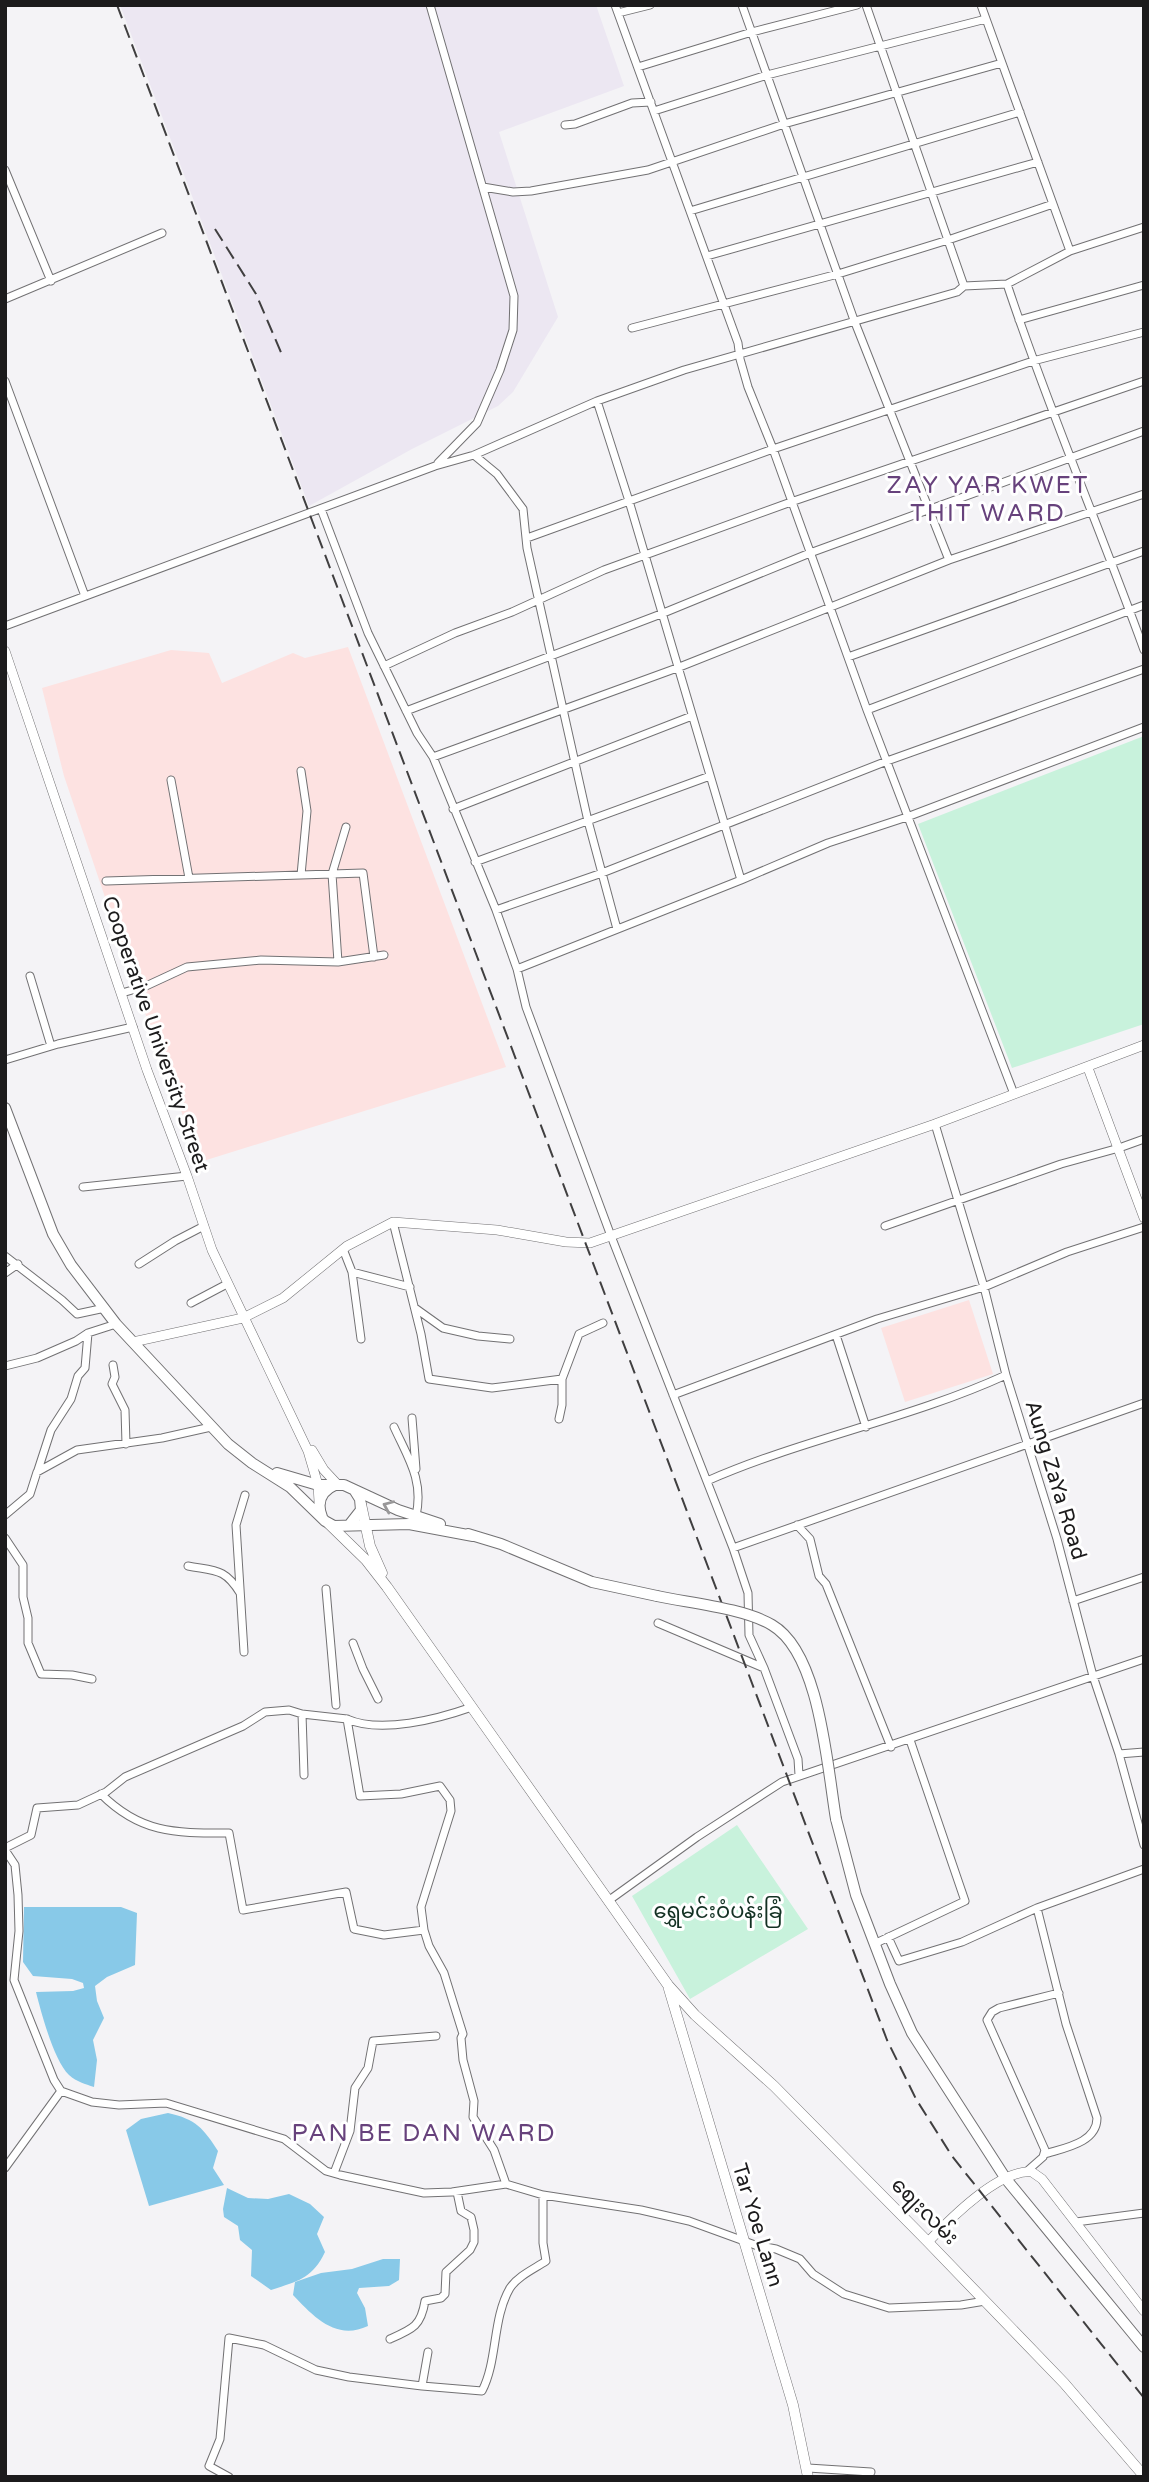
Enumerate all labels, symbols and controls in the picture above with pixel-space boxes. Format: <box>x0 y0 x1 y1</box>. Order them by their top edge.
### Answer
district label: ZAY YAR KWET THIT WARD <box>887 471 1089 528</box>
street label: Cooperative University Street <box>96 893 215 1176</box>
street label: Aung ZaYa Road <box>1019 1397 1092 1563</box>
one-way arrow <box>382 1500 394 1514</box>
park label: ရွှေမင်းဝံပန်းခြံ <box>653 1895 783 1928</box>
district label: PAN BE DAN WARD <box>291 2119 557 2148</box>
street label: Tar Yoe Lann <box>727 2160 788 2290</box>
street label: စျေးလမ်း <box>882 2170 966 2254</box>

